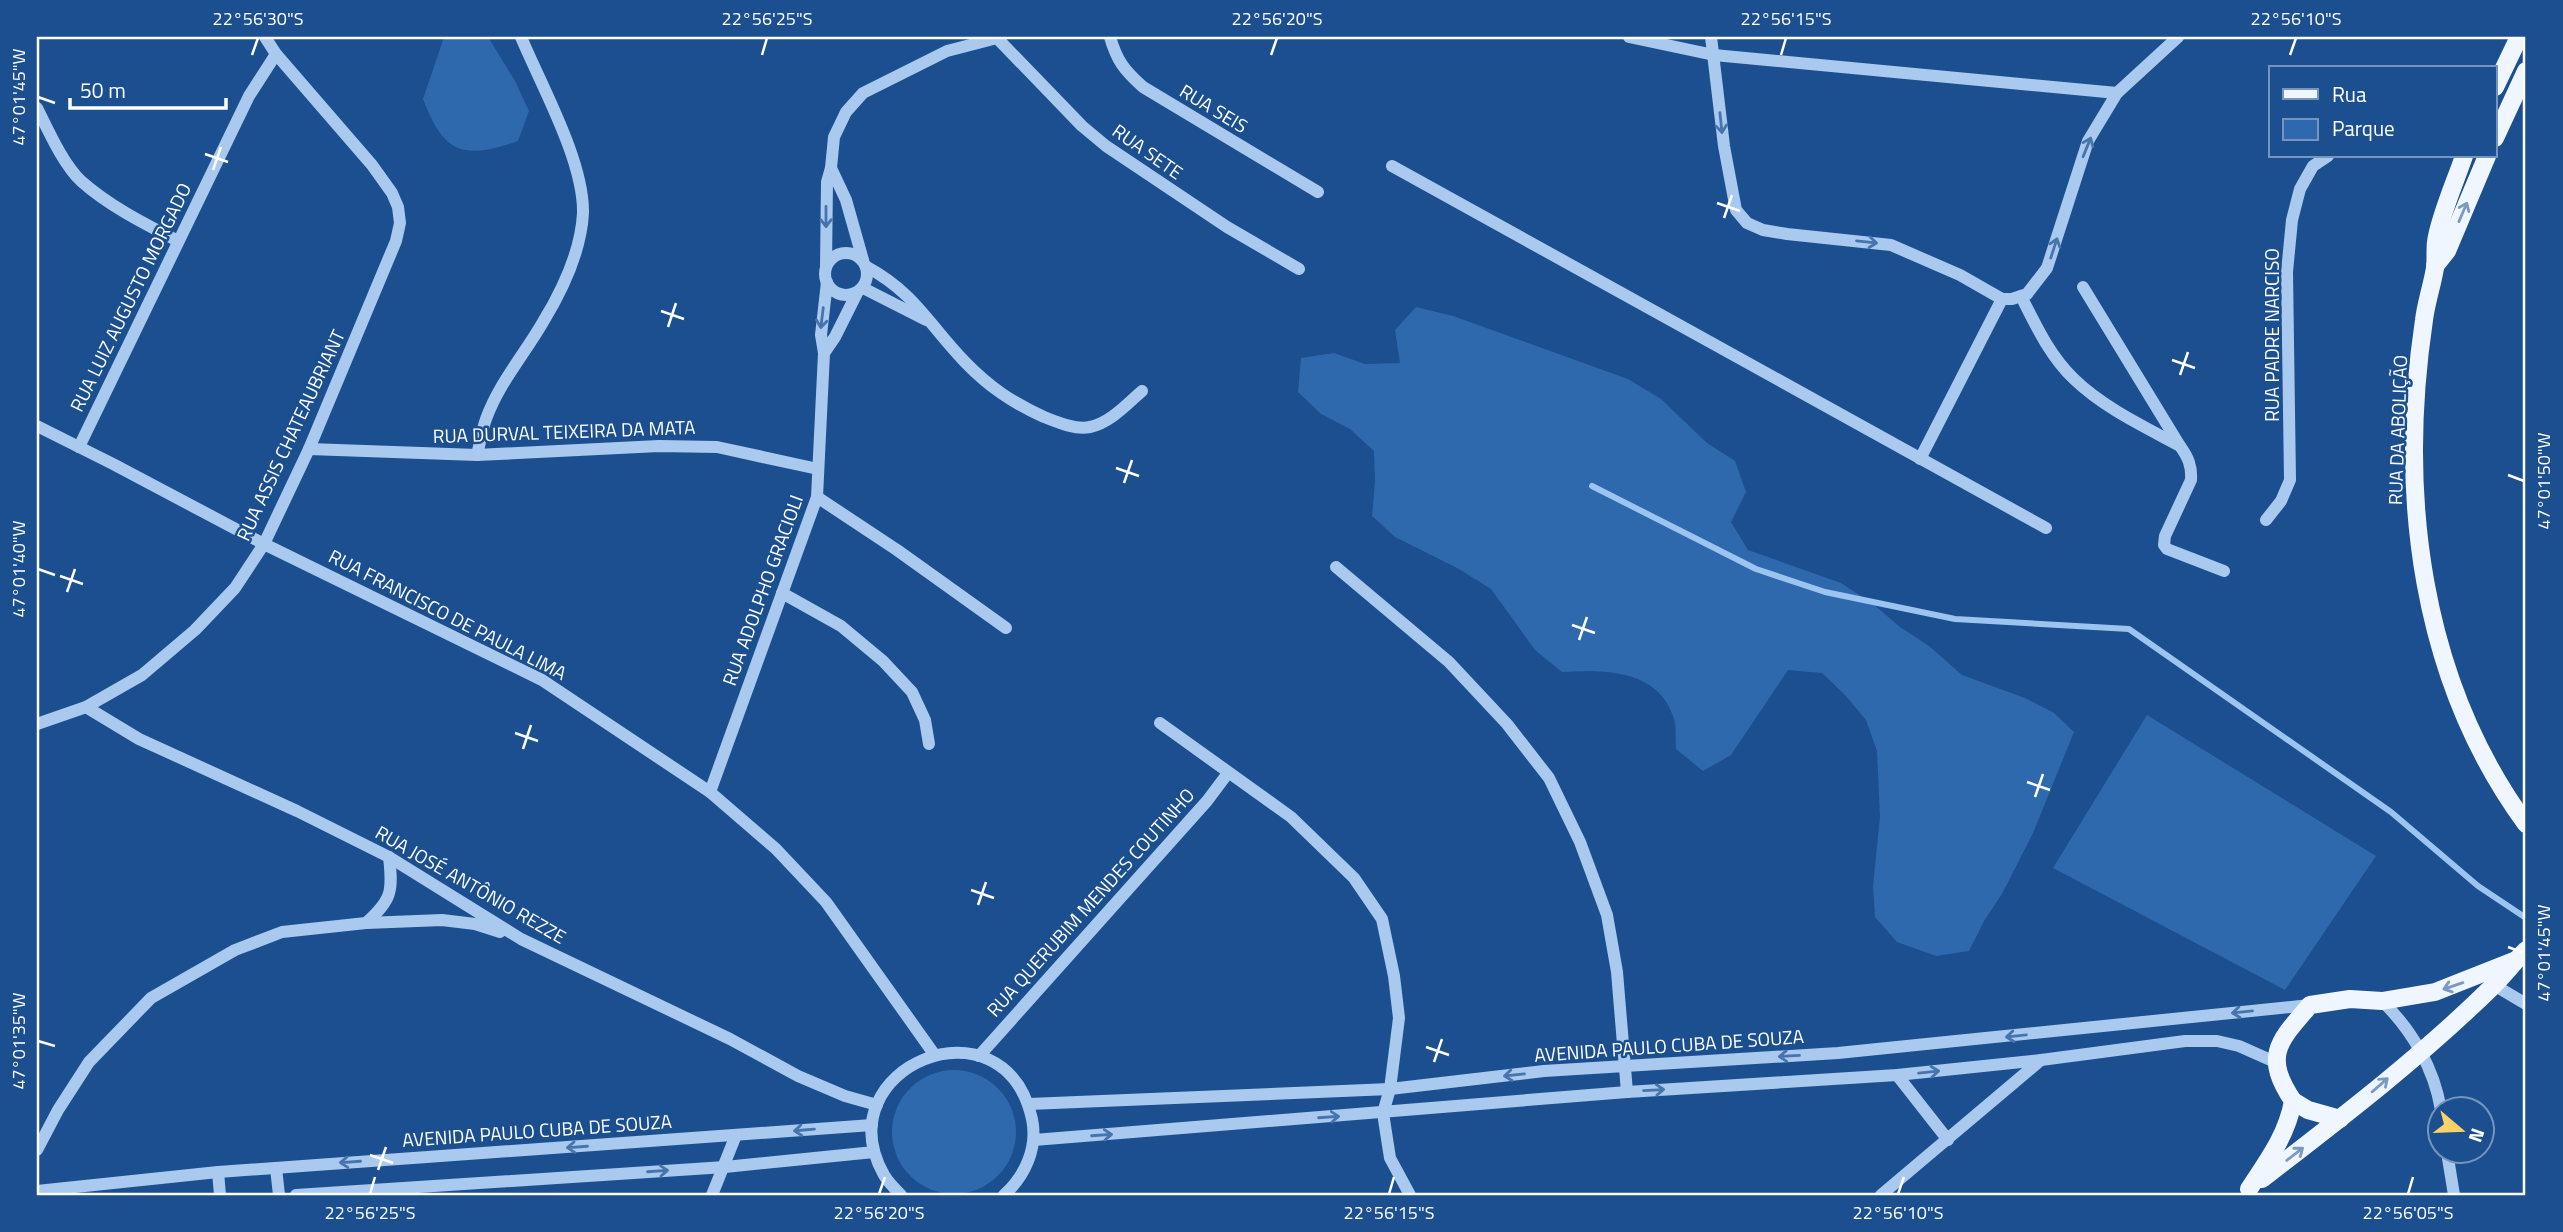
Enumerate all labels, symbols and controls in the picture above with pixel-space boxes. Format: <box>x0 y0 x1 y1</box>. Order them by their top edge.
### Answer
text: 22°56'30"S <box>213 5 303 32</box>
text: 22°56'25"S <box>722 5 812 32</box>
text: 22°56'20"S <box>1232 5 1322 32</box>
text: 22°56'15"S <box>1741 5 1831 32</box>
text: 22°56'10"S <box>2251 5 2341 32</box>
text: 47°01'45"W <box>5 48 32 145</box>
scale bar <box>70 66 226 110</box>
legend <box>2269 66 2496 158</box>
text: 50 m <box>80 74 126 106</box>
street label: RUA SEIS <box>1174 76 1254 140</box>
text: Rua <box>2332 78 2367 110</box>
one-way arrow <box>1715 111 1728 134</box>
text: Parque <box>2332 112 2395 144</box>
street label: RUA SETE <box>1107 116 1189 186</box>
one-way arrow <box>2082 136 2095 158</box>
street label: RUA LUIZ AUGUSTO MORGADO <box>62 178 198 416</box>
one-way arrow <box>2457 202 2470 224</box>
one-way arrow <box>819 205 833 228</box>
one-way arrow <box>1855 235 1878 248</box>
one-way arrow <box>2048 237 2061 259</box>
street label: RUA PADRE NARCISO <box>2257 248 2286 422</box>
one-way arrow <box>816 306 829 328</box>
street label: RUA ASSIS CHATEAUBRIANT <box>228 325 352 545</box>
street label: RUA DA ABOLIÇÃO <box>2380 354 2414 506</box>
street label: RUA DURVAL TEIXEIRA DA MATA <box>432 412 696 450</box>
text: 47°01'50"W <box>2530 432 2557 529</box>
street label: RUA ADOLPHO GRACIOLI <box>714 491 810 689</box>
text: 47°01'40"W <box>5 520 32 617</box>
street label: RUA FRANCISCO DE PAULA LIMA <box>324 541 572 687</box>
street label: RUA QUERUBIM MENDES COUTINHO <box>979 781 1201 1023</box>
street label: RUA JOSÉ ANTÔNIO REZZE <box>370 817 572 951</box>
text: 47°01'45"W <box>2530 904 2557 1001</box>
one-way arrow <box>2443 981 2465 993</box>
text: 47°01'35"W <box>5 992 32 1089</box>
one-way arrow <box>2231 1006 2254 1019</box>
street label: AVENIDA PAULO CUBA DE SOUZA <box>1533 1021 1805 1069</box>
one-way arrow <box>2005 1030 2028 1043</box>
one-way arrow <box>1779 1050 1801 1063</box>
one-way arrow <box>1918 1065 1940 1078</box>
one-way arrow <box>1503 1068 1525 1081</box>
one-way arrow <box>2371 1077 2389 1093</box>
one-way arrow <box>1642 1084 1665 1097</box>
north arrow <box>2426 1096 2496 1166</box>
street label: AVENIDA PAULO CUBA DE SOUZA <box>401 1106 673 1154</box>
one-way arrow <box>1317 1110 1340 1123</box>
one-way arrow <box>794 1124 816 1137</box>
text: N <box>2462 1125 2493 1147</box>
one-way arrow <box>1091 1128 1113 1141</box>
one-way arrow <box>566 1140 589 1153</box>
one-way arrow <box>2285 1146 2303 1161</box>
one-way arrow <box>339 1156 362 1169</box>
one-way arrow <box>646 1165 669 1178</box>
text: 22°56'25"S <box>325 1199 415 1226</box>
text: 22°56'20"S <box>834 1199 924 1226</box>
text: 22°56'15"S <box>1344 1199 1434 1226</box>
text: 22°56'10"S <box>1853 1199 1943 1226</box>
text: 22°56'05"S <box>2363 1199 2453 1226</box>

